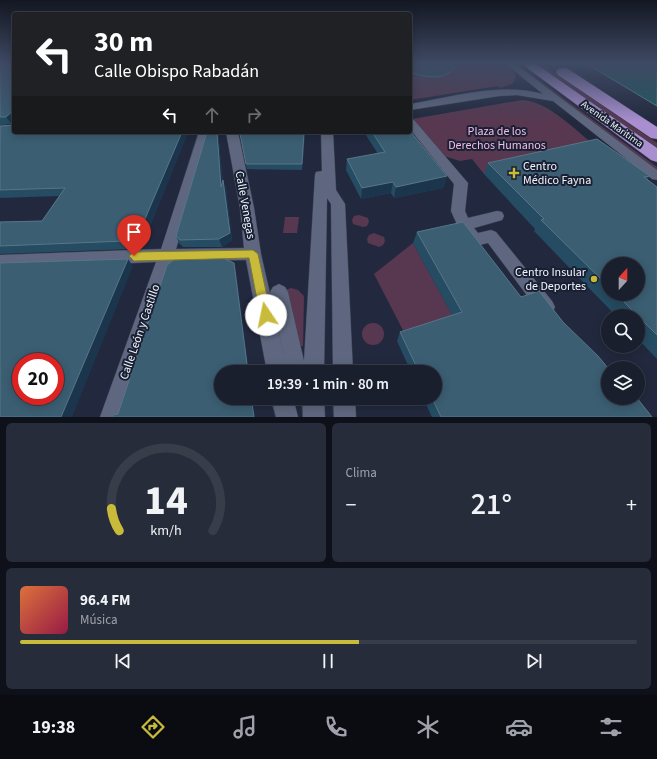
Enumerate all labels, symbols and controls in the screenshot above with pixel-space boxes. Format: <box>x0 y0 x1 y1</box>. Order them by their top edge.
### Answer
text: 30 m <box>94 22 153 62</box>
icon: left <box>28 28 80 80</box>
text: Calle Obispo Rabadán <box>94 59 259 84</box>
street label: Avenida Maritima <box>578 97 646 151</box>
icon: left <box>159 104 181 126</box>
icon: ahead <box>201 104 223 126</box>
icon: right <box>243 104 265 126</box>
park label: Plaza de los Derechos Humanos <box>448 123 546 154</box>
place label: Centro Médico Fayna <box>523 158 591 189</box>
marker: Centro Médico Fayna <box>508 167 520 179</box>
street label: Calle Venegas <box>231 170 259 240</box>
pin <box>117 215 151 256</box>
icon: arrive <box>123 221 145 243</box>
north arrow <box>601 257 645 301</box>
map controls <box>601 257 645 405</box>
place label: Centro Insular de Deportes <box>515 264 587 295</box>
marker: Centro Insular de Deportes <box>589 274 599 284</box>
street label: Calle León y Castillo <box>116 282 164 382</box>
position arrow <box>245 294 287 336</box>
button: search <box>601 309 645 353</box>
speed limit sign: 20 <box>12 353 64 405</box>
button: layers <box>601 361 645 405</box>
text: 19:39 · 1 min · 80 m <box>267 374 389 395</box>
text: Clima <box>346 464 377 482</box>
text: 14 <box>144 470 188 530</box>
text: 21° <box>471 483 512 526</box>
text: − <box>346 489 356 521</box>
text: + <box>626 489 637 521</box>
text: km/h <box>150 519 182 540</box>
text: 96.4 FM <box>80 590 131 611</box>
text: Música <box>80 611 118 629</box>
icon: previous <box>112 650 134 672</box>
icon: pause <box>317 650 339 672</box>
icon: next <box>523 650 545 672</box>
icon: directions <box>139 713 167 741</box>
icon: music <box>231 713 259 741</box>
icon: phone <box>322 713 350 741</box>
icon: climate <box>414 713 442 741</box>
icon: car <box>505 713 533 741</box>
icon: filters <box>597 713 625 741</box>
text: 19:38 <box>32 715 75 740</box>

